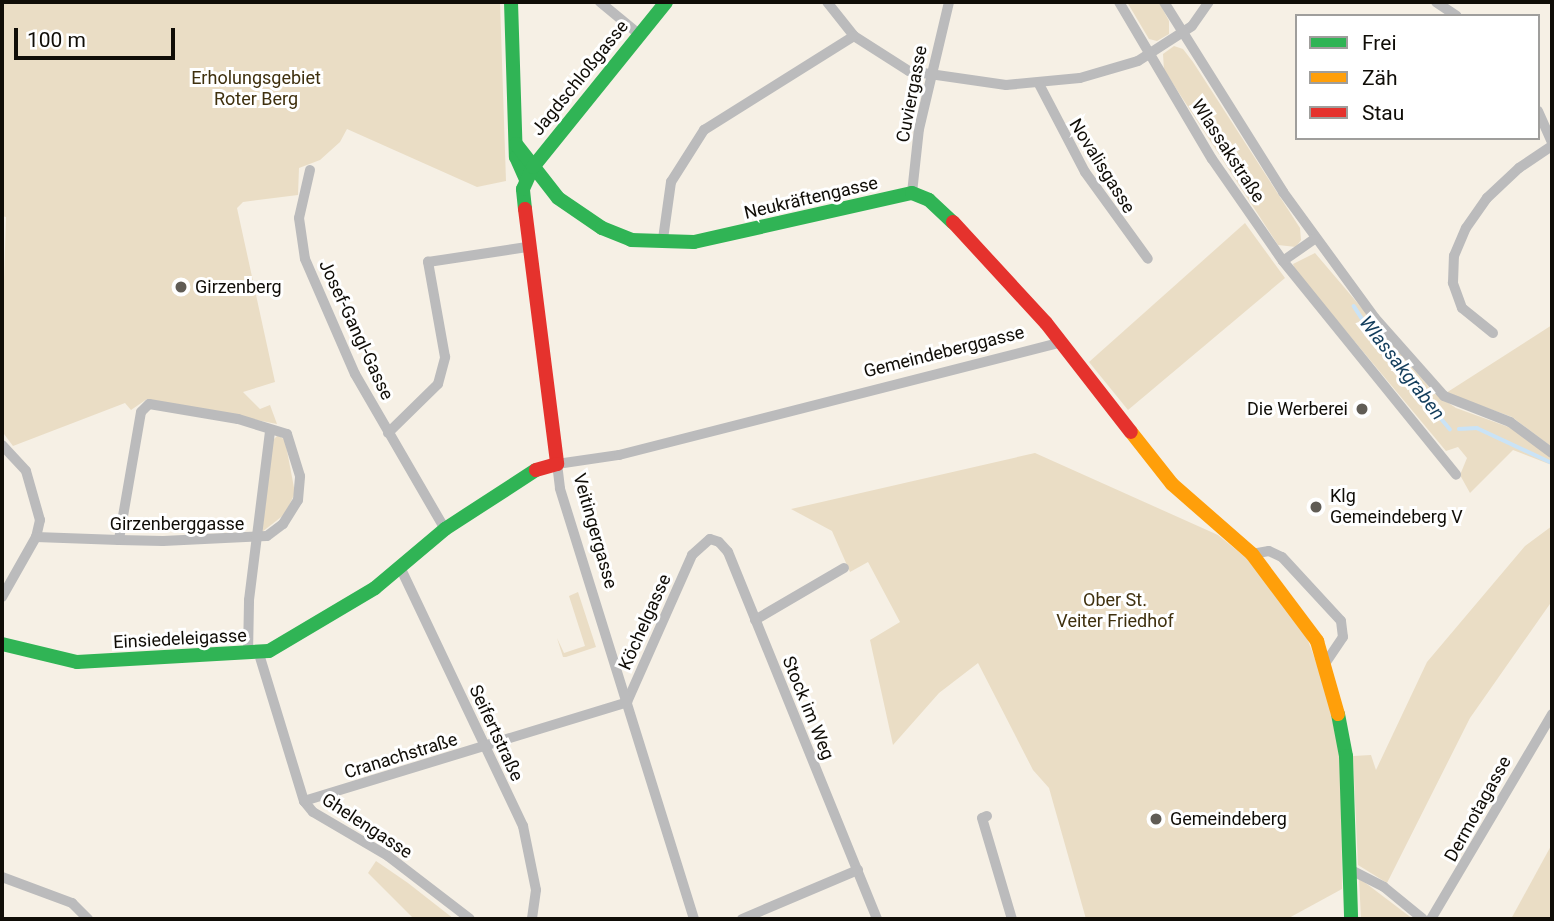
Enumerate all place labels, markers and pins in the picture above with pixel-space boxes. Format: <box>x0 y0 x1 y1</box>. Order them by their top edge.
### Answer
place label: Girzenberg <box>195 276 282 298</box>
marker: Girzenberg <box>173 279 189 295</box>
place label: Die Werberei <box>1247 398 1348 420</box>
marker: Die Werberei <box>1354 401 1370 417</box>
place label: Klg Gemeindeberg V <box>1330 486 1463 528</box>
marker: Klg Gemeindeberg V <box>1308 499 1324 515</box>
place label: Gemeindeberg <box>1170 808 1287 830</box>
marker: Gemeindeberg <box>1148 811 1164 827</box>

